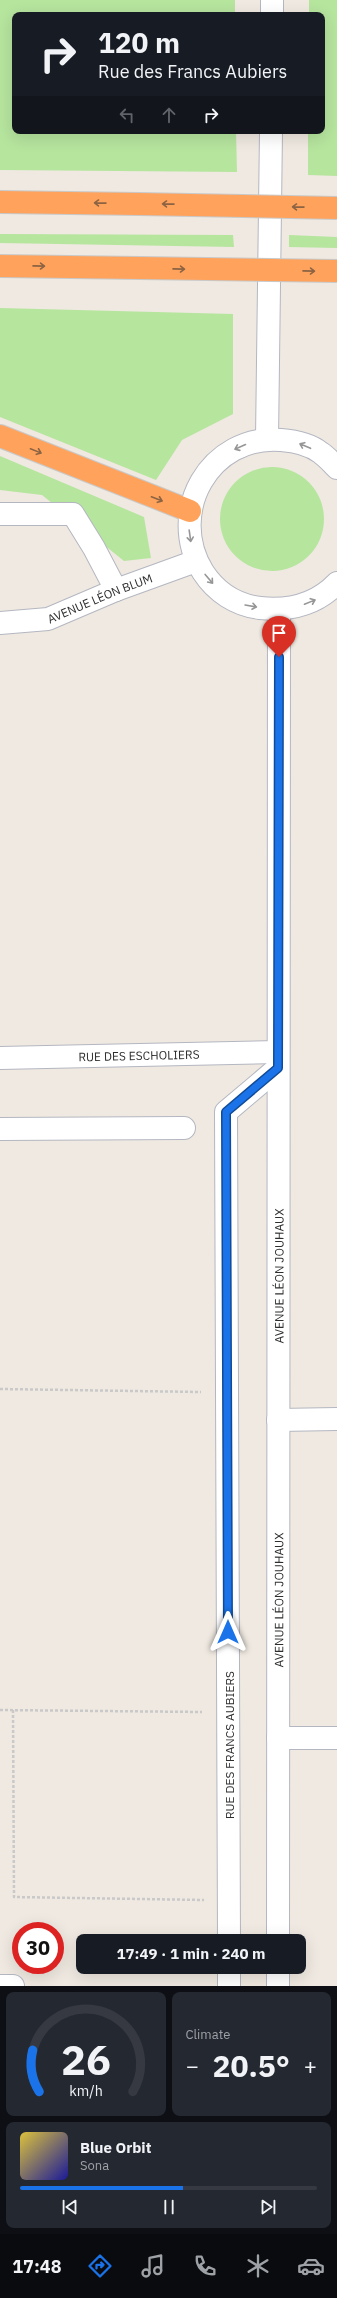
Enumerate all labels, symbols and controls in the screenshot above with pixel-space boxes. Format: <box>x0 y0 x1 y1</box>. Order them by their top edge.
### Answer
text: 120 m <box>98 24 180 61</box>
icon: right <box>32 28 84 80</box>
text: Rue des Francs Aubiers <box>98 60 287 83</box>
icon: left <box>116 104 138 126</box>
icon: ahead <box>158 104 180 126</box>
icon: right <box>200 104 222 126</box>
one-way arrow <box>94 199 107 207</box>
one-way arrow <box>162 200 175 208</box>
one-way arrow <box>292 203 305 211</box>
one-way arrow <box>32 262 45 270</box>
one-way arrow <box>172 265 185 273</box>
one-way arrow <box>302 267 315 275</box>
one-way arrow <box>300 442 312 449</box>
one-way arrow <box>235 444 247 451</box>
one-way arrow <box>30 447 42 455</box>
one-way arrow <box>150 495 162 503</box>
one-way arrow <box>186 530 194 543</box>
street label: AVENUE LÉON BLUM <box>45 570 154 626</box>
one-way arrow <box>205 574 214 585</box>
one-way arrow <box>304 597 316 605</box>
one-way arrow <box>244 602 257 610</box>
pin <box>262 616 296 657</box>
icon: arrive <box>268 622 290 644</box>
street label: RUE DES ESCHOLIERS <box>78 1046 200 1064</box>
street label: AVENUE LÉON JOUHAUX <box>271 1208 286 1344</box>
street label: AVENUE LÉON JOUHAUX <box>271 1532 286 1668</box>
position arrow <box>207 1611 249 1653</box>
street label: RUE DES FRANCS AUBIERS <box>222 1671 237 1819</box>
speed limit sign: 30 <box>12 1922 64 1974</box>
text: 17:49 · 1 min · 240 m <box>117 1944 265 1963</box>
text: Climate <box>186 2026 230 2043</box>
text: 26 <box>61 2032 111 2086</box>
text: 20.5° <box>213 2046 290 2085</box>
text: − <box>186 2051 199 2080</box>
text: + <box>304 2051 317 2080</box>
text: km/h <box>69 2081 103 2100</box>
text: Blue Orbit <box>80 2138 151 2157</box>
text: Sona <box>80 2157 109 2174</box>
icon: previous <box>59 2196 81 2218</box>
icon: pause <box>158 2196 180 2218</box>
icon: next <box>257 2196 279 2218</box>
icon: directions <box>86 2252 114 2280</box>
icon: music <box>139 2252 167 2280</box>
icon: phone <box>191 2252 219 2280</box>
icon: climate <box>244 2252 272 2280</box>
icon: car <box>297 2252 325 2280</box>
text: 17:48 <box>12 2255 61 2278</box>

